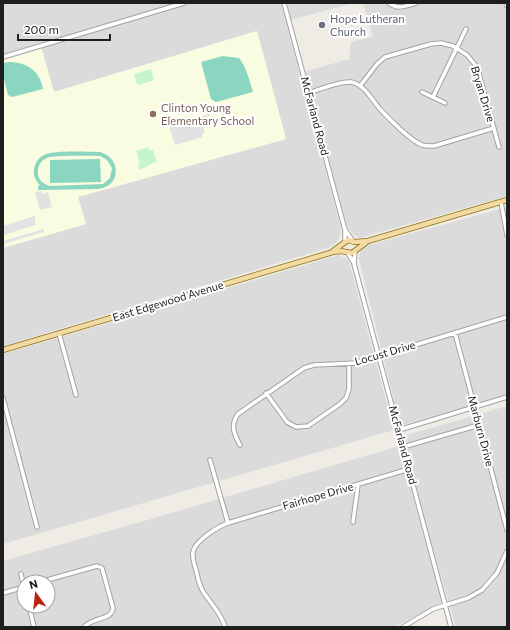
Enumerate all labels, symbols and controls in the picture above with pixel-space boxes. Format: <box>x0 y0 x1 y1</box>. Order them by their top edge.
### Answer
place label: Hope Lutheran Church <box>330 12 405 38</box>
scale bar <box>18 16 110 42</box>
marker: Hope Lutheran Church <box>317 20 327 30</box>
text: 200 m <box>24 22 59 36</box>
street label: Bryan Drive <box>469 64 498 124</box>
street label: McFarland Road <box>299 75 332 157</box>
place label: Clinton Young Elementary School <box>161 101 254 127</box>
marker: Clinton Young Elementary School <box>148 109 158 119</box>
street label: East Edgewood Avenue <box>111 277 225 324</box>
street label: Locust Drive <box>353 338 417 367</box>
street label: Marburn Drive <box>466 394 497 468</box>
street label: McFarland Road <box>387 404 420 486</box>
street label: Fairhope Drive <box>281 479 355 512</box>
north arrow <box>16 574 56 614</box>
text: N <box>28 577 39 591</box>

